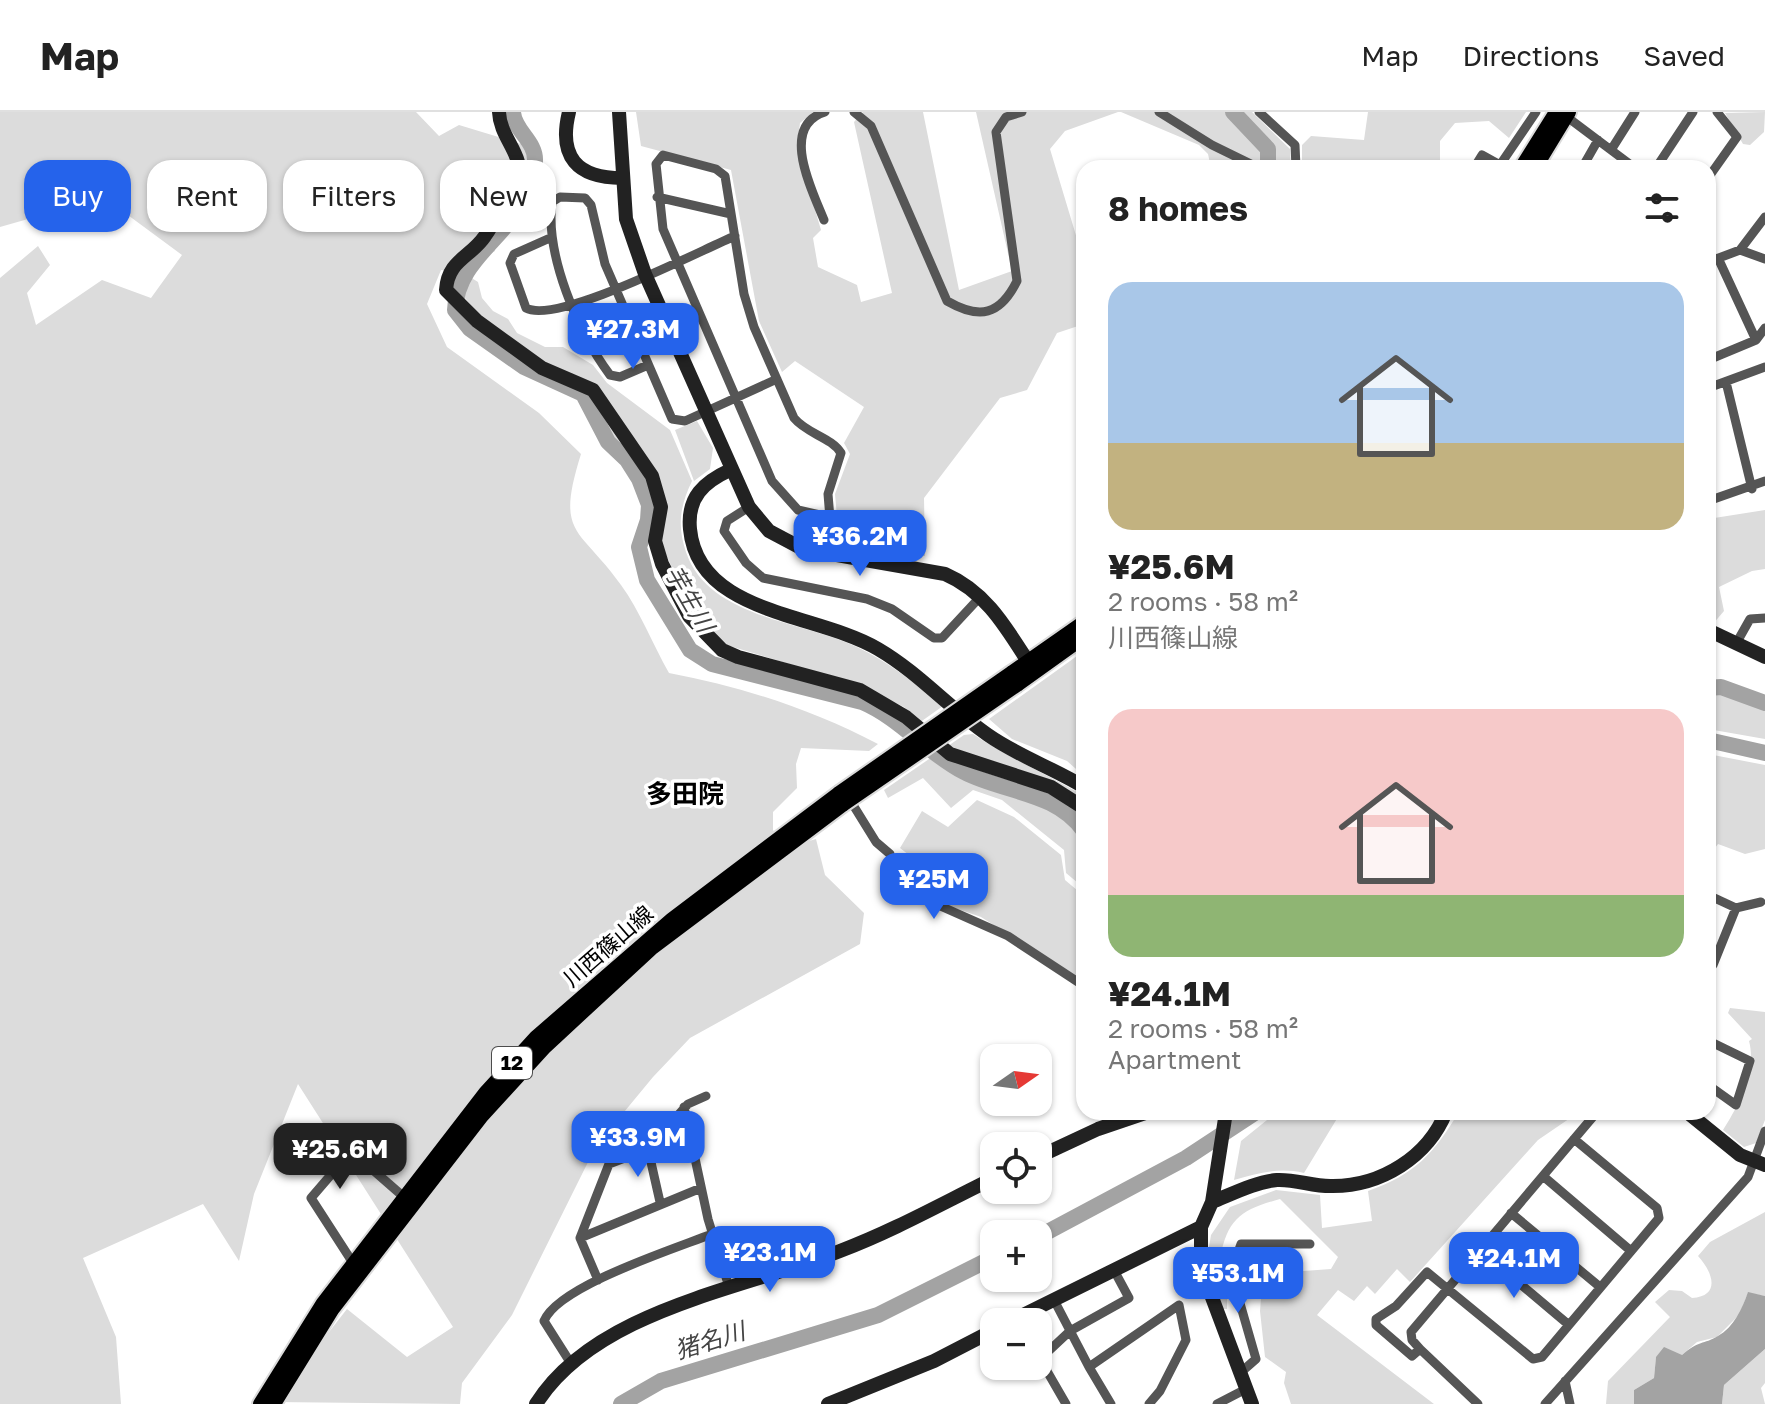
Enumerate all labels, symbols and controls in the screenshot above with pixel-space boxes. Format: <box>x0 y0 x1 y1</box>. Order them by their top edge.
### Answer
text: Map <box>40 33 119 78</box>
text: Map <box>1361 39 1418 72</box>
text: Directions <box>1462 39 1599 72</box>
text: Saved <box>1643 39 1725 72</box>
chip: Buy <box>24 160 131 232</box>
chip: Rent <box>147 160 267 232</box>
chip: Filters <box>283 160 424 232</box>
chip: New <box>440 160 556 232</box>
icon: filters <box>1640 186 1684 230</box>
text: 8 homes <box>1108 188 1248 228</box>
pin: ¥27.3M <box>568 303 698 371</box>
text: ¥27.3M <box>586 313 680 344</box>
icon: home <box>1324 334 1468 478</box>
pin: ¥36.2M <box>795 510 925 578</box>
text: ¥36.2M <box>812 520 908 551</box>
text: ¥25.6M <box>1108 546 1235 586</box>
water label: 芋生川 <box>660 560 722 639</box>
text: 2 rooms · 58 m² <box>1108 586 1298 617</box>
text: 川西篠山線 <box>1108 622 1238 653</box>
icon: home <box>1324 761 1468 905</box>
district label: 多田院 <box>646 778 724 809</box>
pin: ¥25M <box>887 853 981 921</box>
text: ¥25M <box>898 863 970 894</box>
street label: 川西篠山線 <box>557 899 658 992</box>
text: ¥24.1M <box>1108 973 1231 1013</box>
text: 2 rooms · 58 m² <box>1108 1013 1298 1044</box>
north arrow <box>980 1044 1052 1116</box>
map controls <box>980 1044 1052 1380</box>
text: Apartment <box>1108 1044 1241 1075</box>
road number: 12 <box>492 1047 532 1079</box>
pin: ¥33.9M <box>573 1111 703 1179</box>
text: ¥33.9M <box>590 1121 686 1152</box>
pin: ¥25.6M <box>275 1123 405 1191</box>
button: locate <box>980 1132 1052 1204</box>
text: ¥25.6M <box>292 1133 388 1164</box>
button: + <box>980 1220 1052 1292</box>
pin: ¥23.1M <box>705 1226 835 1294</box>
pin: ¥24.1M <box>1449 1232 1579 1300</box>
text: ¥23.1M <box>723 1236 817 1267</box>
text: ¥24.1M <box>1467 1242 1561 1273</box>
pin: ¥53.1M <box>1173 1247 1303 1315</box>
text: ¥53.1M <box>1191 1257 1285 1288</box>
button: − <box>980 1308 1052 1380</box>
water label: 猪名川 <box>671 1314 751 1364</box>

